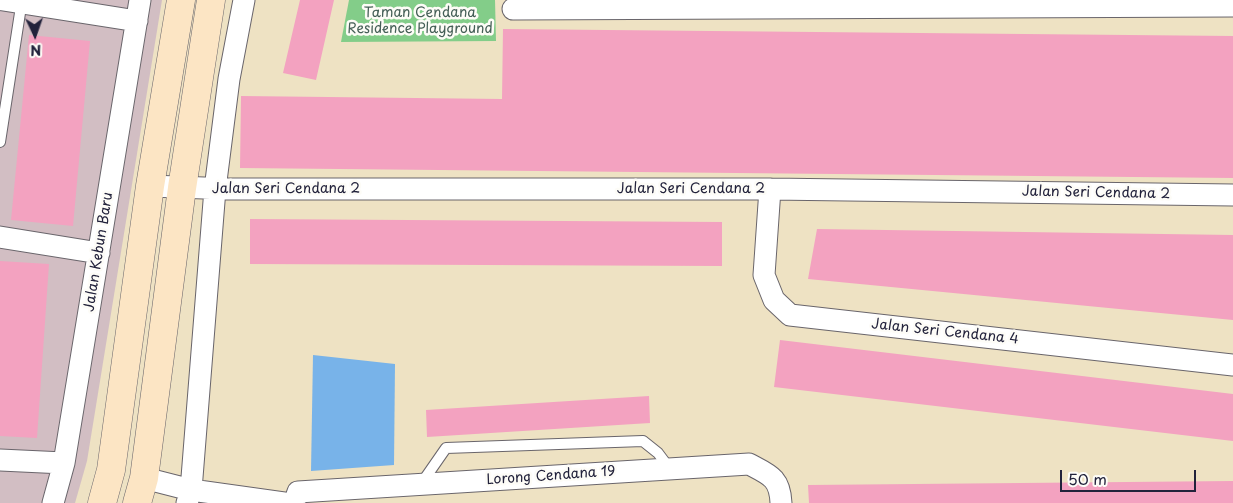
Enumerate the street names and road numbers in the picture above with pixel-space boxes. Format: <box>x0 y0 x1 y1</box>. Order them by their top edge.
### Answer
street label: Jalan Seri Cendana 2 <box>212 181 360 197</box>
street label: Jalan Seri Cendana 2 <box>617 181 765 197</box>
street label: Jalan Seri Cendana 2 <box>1022 183 1170 203</box>
street label: Jalan Kebun Baru <box>81 191 117 313</box>
street label: Jalan Seri Cendana 4 <box>871 316 1019 348</box>
street label: Lorong Cendana 19 <box>486 463 616 489</box>

